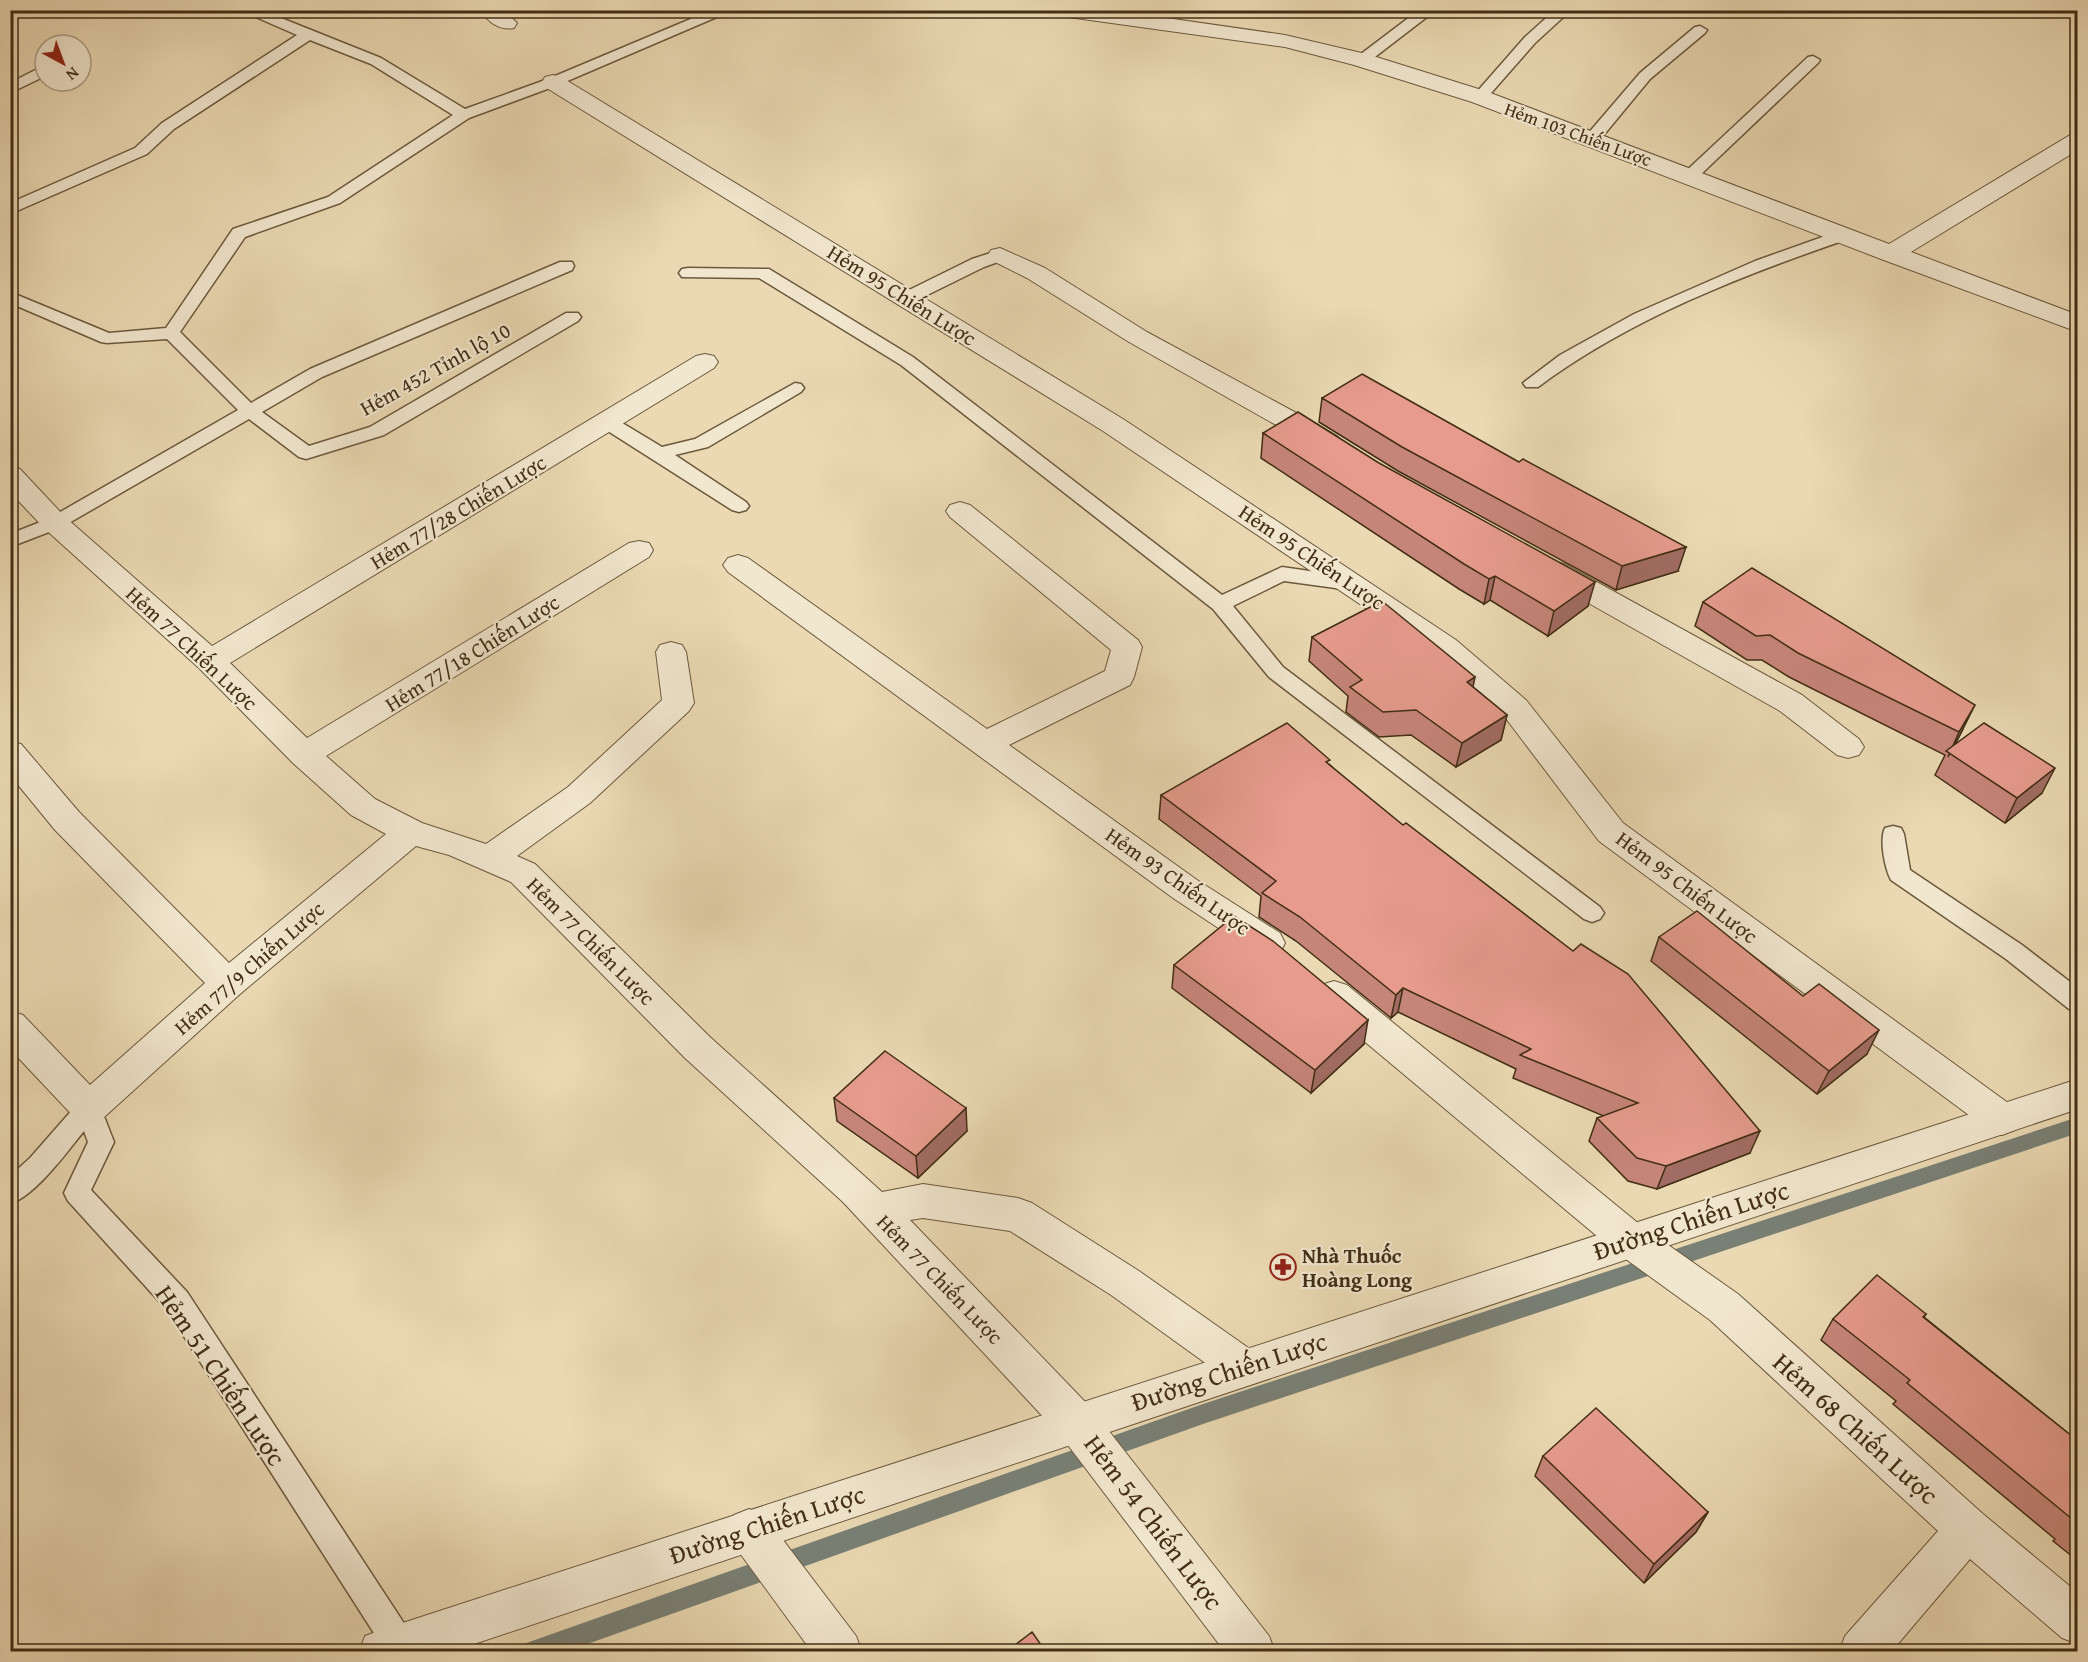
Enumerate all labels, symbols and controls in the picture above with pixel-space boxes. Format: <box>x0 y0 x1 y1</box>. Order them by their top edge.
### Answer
north arrow <box>33 33 93 93</box>
text: N <box>61 62 85 87</box>
street label: Hẻm 103 Chiến Lược <box>1501 95 1655 173</box>
street label: Hẻm 95 Chiến Lược <box>822 237 982 353</box>
street label: Hẻm 452 Tỉnh lộ 10 <box>354 315 516 423</box>
street label: Hẻm 77/28 Chiến Lược <box>364 447 552 577</box>
street label: Hẻm 95 Chiến Lược <box>1233 497 1391 617</box>
street label: Hẻm 77 Chiến Lược <box>119 579 265 717</box>
street label: Hẻm 77/18 Chiến Lược <box>379 587 565 719</box>
street label: Hẻm 93 Chiến Lược <box>1099 819 1257 943</box>
street label: Hẻm 95 Chiến Lược <box>1610 823 1764 951</box>
street label: Hẻm 77 Chiến Lược <box>520 870 662 1012</box>
street label: Hẻm 77/9 Chiến Lược <box>167 894 331 1042</box>
street label: Đường Chiến Lược <box>1588 1170 1794 1270</box>
street label: Hẻm 77 Chiến Lược <box>870 1207 1010 1351</box>
place label: Nhà Thuốc Hoàng Long <box>1302 1240 1413 1295</box>
pharmacy icon: Nhà Thuốc Hoàng Long <box>1268 1252 1298 1282</box>
street label: Hẻm 51 Chiến Lược <box>146 1277 296 1473</box>
street label: Đường Chiến Lược <box>1126 1321 1332 1421</box>
street label: Hẻm 68 Chiến Lược <box>1765 1343 1947 1513</box>
street label: Hẻm 54 Chiến Lược <box>1075 1426 1233 1618</box>
street label: Đường Chiến Lược <box>664 1474 870 1574</box>

